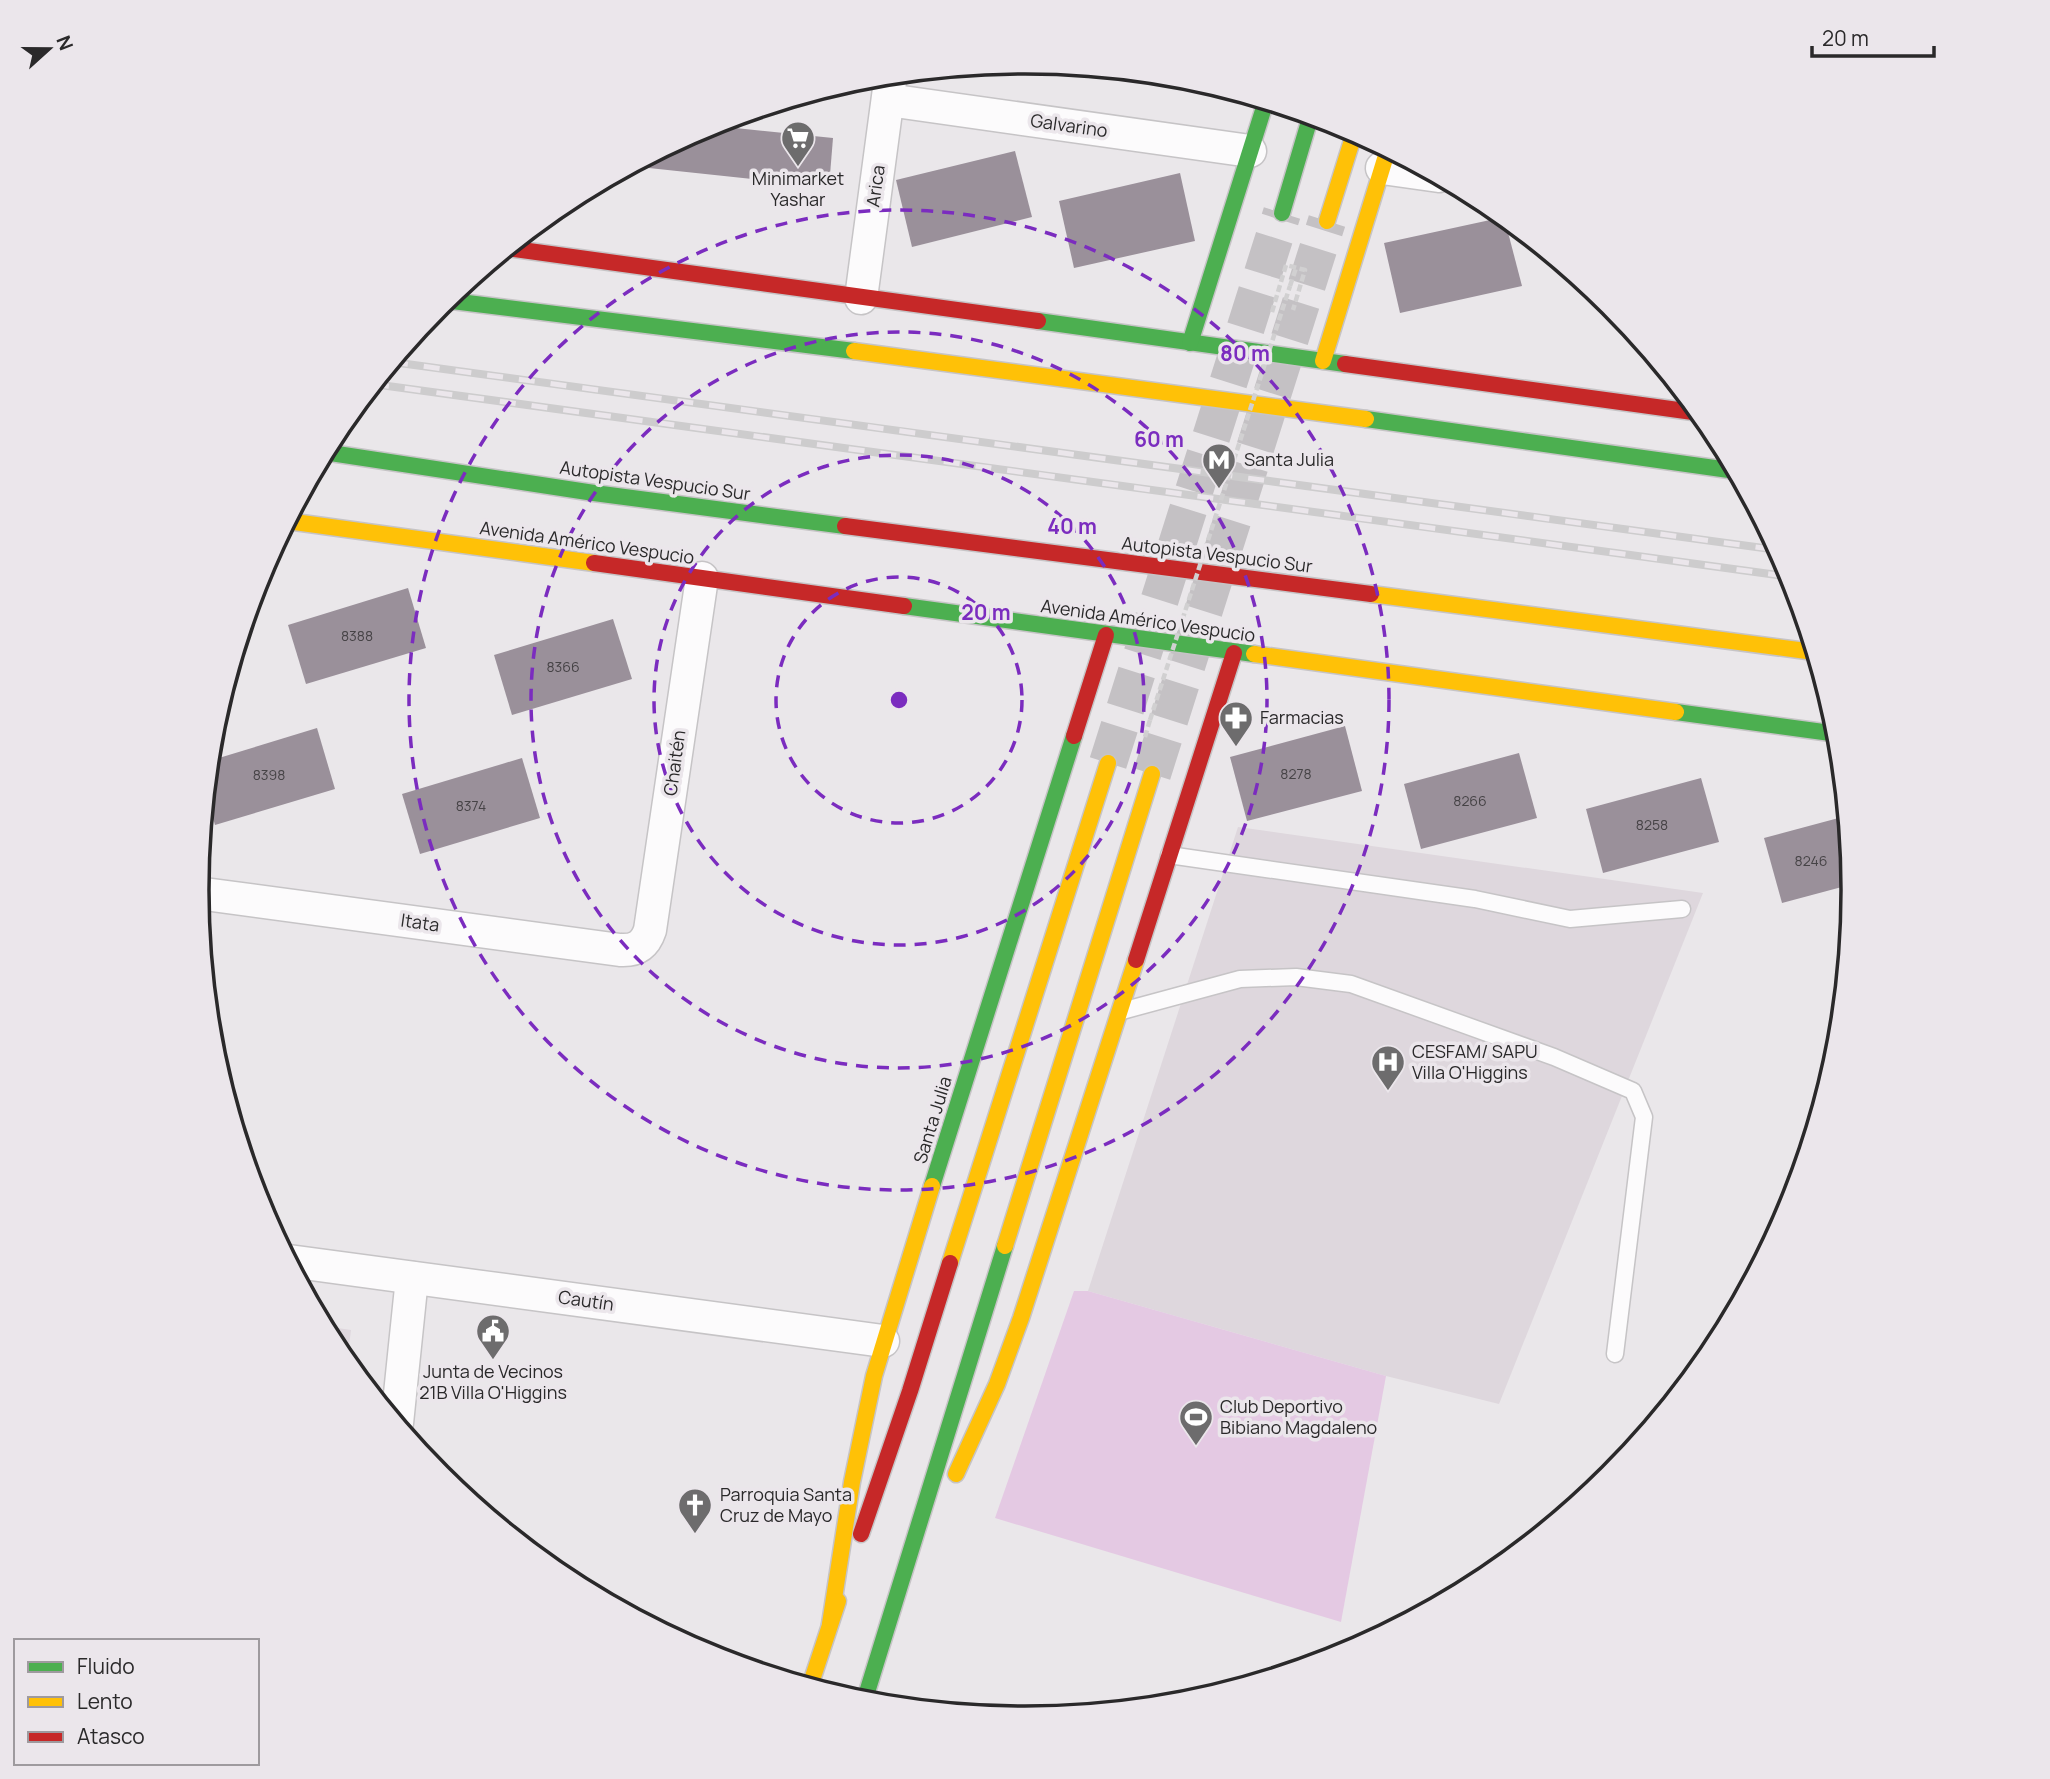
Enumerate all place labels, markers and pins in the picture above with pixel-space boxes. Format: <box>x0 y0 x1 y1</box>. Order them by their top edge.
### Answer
supermarket icon: Minimarket Yashar <box>779 119 817 168</box>
place label: Minimarket Yashar <box>752 166 844 211</box>
metro station icon: Santa Julia <box>1200 441 1238 490</box>
place label: Santa Julia <box>1244 447 1334 471</box>
centre of rings <box>887 688 911 712</box>
pharmacy icon: Farmacias <box>1217 699 1255 748</box>
place label: Farmacias <box>1260 705 1344 729</box>
place label: CESFAM/ SAPU Villa O'Higgins <box>1412 1039 1538 1084</box>
hospital icon: CESFAM/ SAPU Villa O'Higgins <box>1369 1043 1407 1092</box>
public building icon: Junta de Vecinos 21B Villa O'Higgins <box>474 1312 512 1361</box>
place label: Junta de Vecinos 21B Villa O'Higgins <box>419 1359 567 1404</box>
place label: Club Deportivo Bibiano Magdaleno <box>1220 1394 1377 1439</box>
sports icon: Club Deportivo Bibiano Magdaleno <box>1177 1398 1215 1447</box>
place label: Parroquia Santa Cruz de Mayo <box>720 1482 852 1527</box>
church icon: Parroquia Santa Cruz de Mayo <box>676 1486 714 1535</box>

